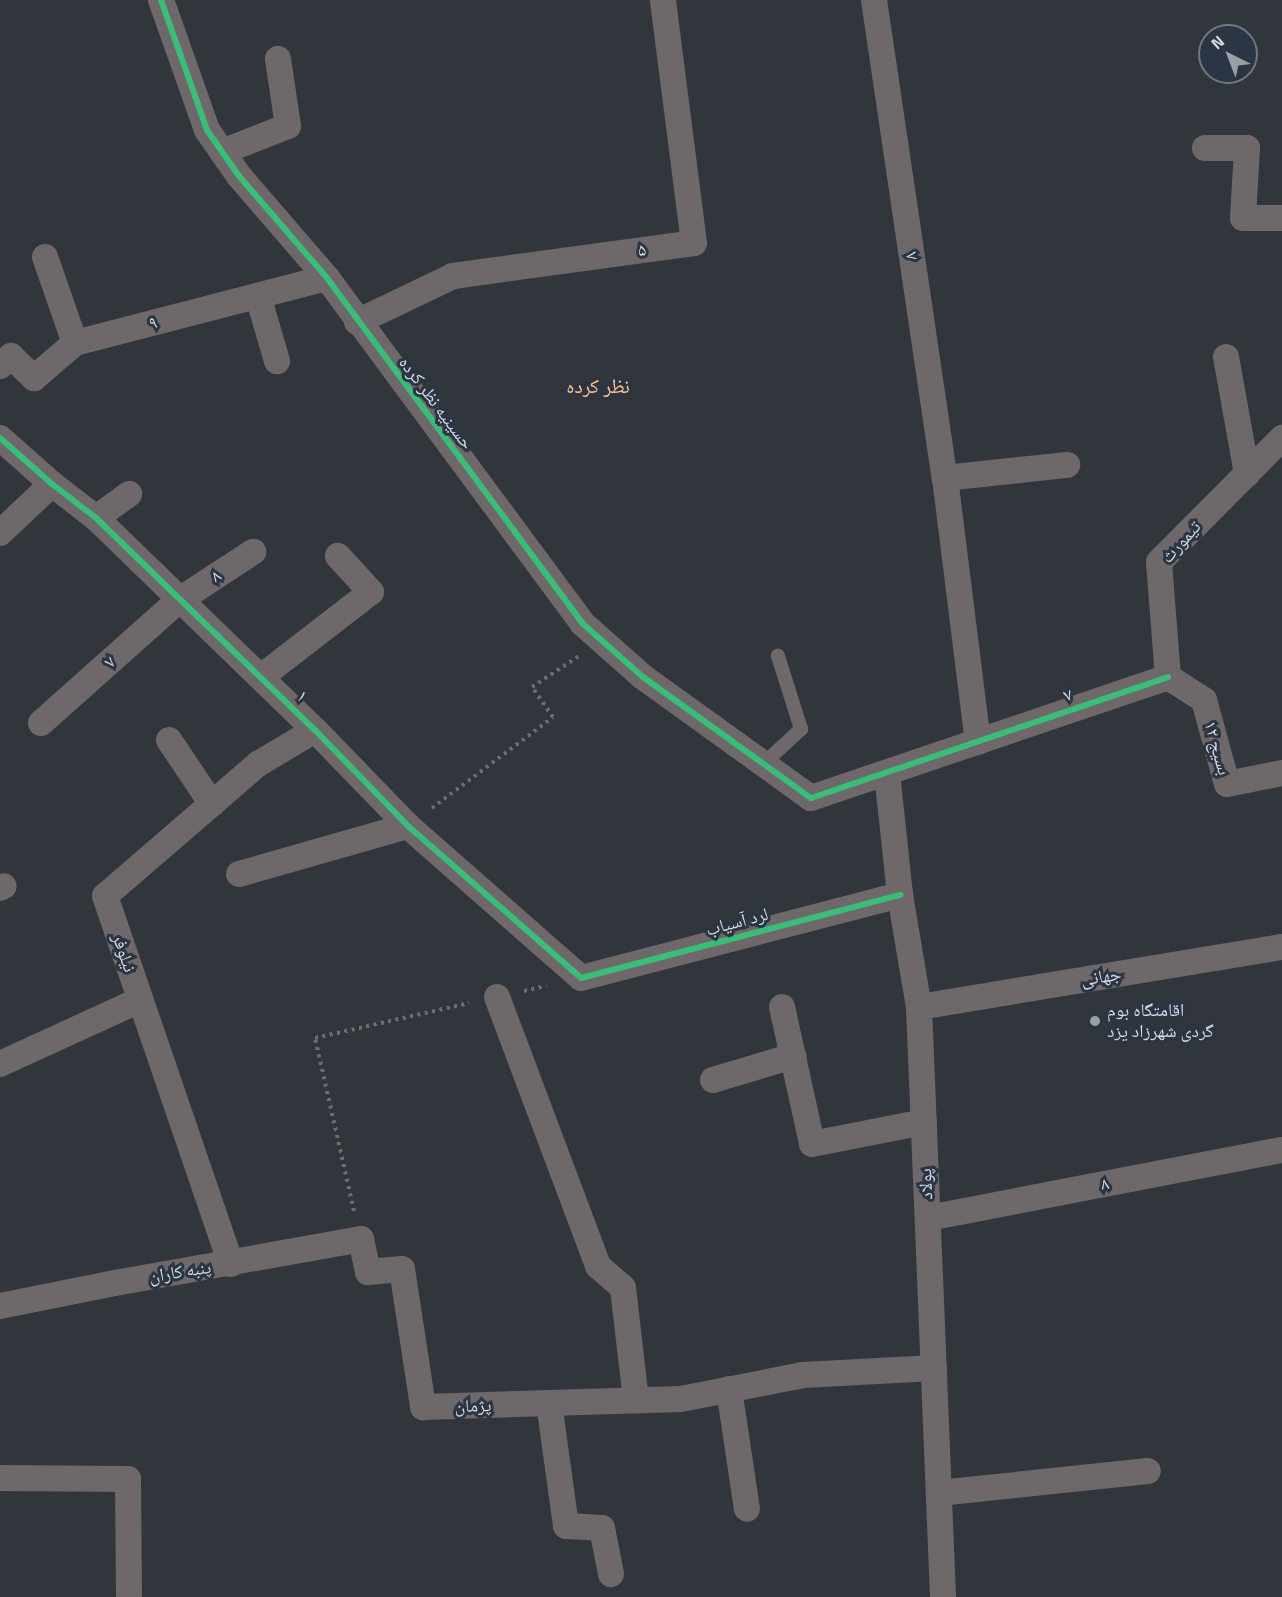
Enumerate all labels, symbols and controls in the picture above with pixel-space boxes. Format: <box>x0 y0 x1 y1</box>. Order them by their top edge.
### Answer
north arrow <box>1198 24 1258 84</box>
text: N <box>1205 29 1229 55</box>
street label: ۵ <box>636 239 648 261</box>
street label: ۷ <box>901 250 923 262</box>
street label: ۹ <box>146 312 160 334</box>
street label: حسینیه نظر کرده <box>394 352 478 454</box>
district label: نظر کرده <box>566 373 630 397</box>
street label: تیمورث <box>1156 516 1206 568</box>
street label: ۸ <box>207 565 225 587</box>
street label: ۷ <box>100 651 120 673</box>
street label: ۷ <box>1061 683 1075 707</box>
street label: ۱ <box>292 686 312 706</box>
street label: بسیج ۱۲ <box>1199 718 1235 778</box>
street label: لرد آسیاب <box>704 903 770 941</box>
street label: نیلوفر <box>107 931 141 975</box>
street label: جهانی <box>1079 963 1123 991</box>
place label: اقامتگاه بوم گردی شهرزاد یزد <box>1107 1000 1214 1042</box>
marker: اقامتگاه بوم گردی شهرزاد یزد <box>1088 1014 1102 1028</box>
street label: پولاد <box>915 1168 937 1200</box>
street label: ۸ <box>1099 1173 1111 1195</box>
street label: پنبه کاران <box>147 1256 213 1288</box>
street label: پژمان <box>454 1395 492 1417</box>

